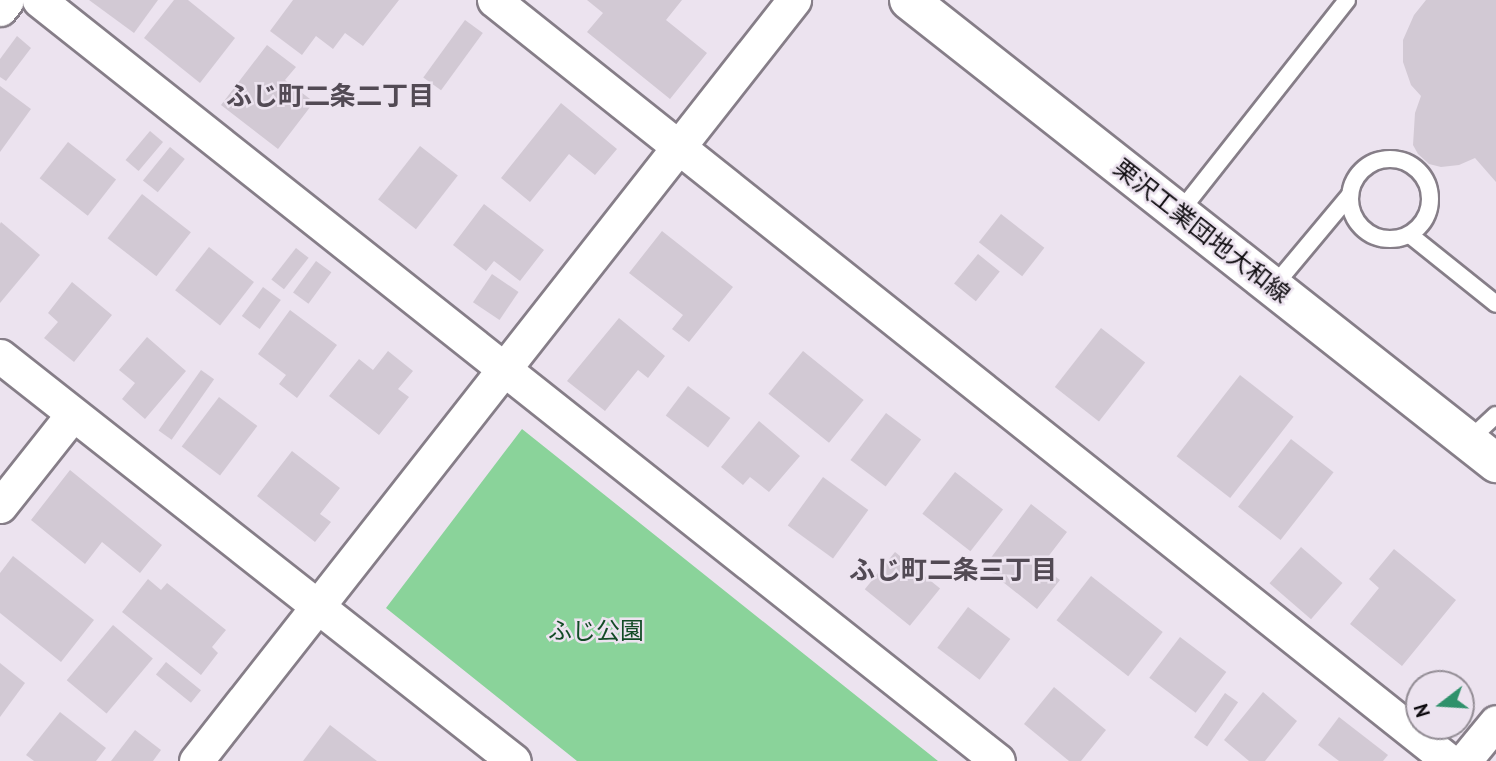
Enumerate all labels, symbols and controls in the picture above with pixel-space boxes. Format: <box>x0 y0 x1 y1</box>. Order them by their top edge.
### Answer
district label: ふじ町二条二丁目 <box>226 80 434 112</box>
street label: 栗沢工業団地大和線 <box>1108 153 1296 309</box>
district label: ふじ町二条三丁目 <box>849 554 1057 586</box>
park label: ふじ公園 <box>548 617 644 645</box>
north arrow <box>1405 670 1475 740</box>
text: N <box>1409 701 1435 720</box>

